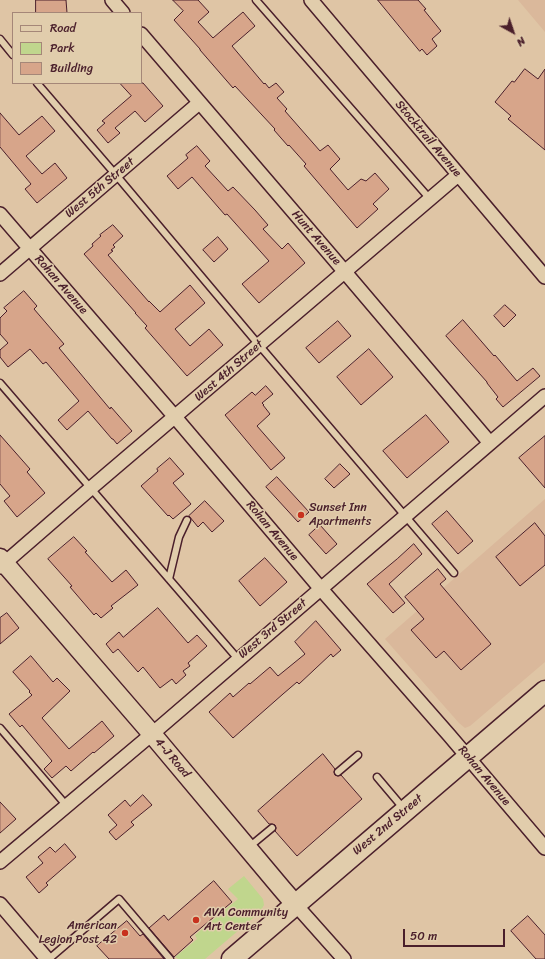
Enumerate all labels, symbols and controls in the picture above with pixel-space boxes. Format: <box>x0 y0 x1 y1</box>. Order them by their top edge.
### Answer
legend <box>12 12 142 84</box>
north arrow <box>493 12 533 52</box>
text: Road <box>50 17 76 39</box>
text: N <box>512 32 530 51</box>
text: Park <box>50 37 75 59</box>
text: Building <box>50 57 93 79</box>
street label: Stocktrail Avenue <box>392 98 464 180</box>
street label: West 5th Street <box>62 155 138 221</box>
street label: Hunt Avenue <box>288 208 344 268</box>
street label: Rohan Avenue <box>31 253 91 317</box>
street label: West 4th Street <box>192 337 266 405</box>
street label: Rohan Avenue <box>243 498 301 564</box>
place label: Sunset Inn Apartments <box>309 501 371 529</box>
marker: Sunset Inn Apartments <box>296 510 306 520</box>
street label: West 3rd Street <box>236 596 310 662</box>
street label: 4-J Road <box>151 735 193 781</box>
street label: Rohan Avenue <box>455 743 513 809</box>
street label: West 2nd Street <box>350 792 426 858</box>
place label: AVA Community Art Center <box>204 906 288 934</box>
marker: AVA Community Art Center <box>191 915 201 925</box>
place label: American Legion Post 42 <box>39 919 117 947</box>
scale bar <box>405 921 507 947</box>
text: 50 m <box>410 925 437 947</box>
marker: American Legion Post 42 <box>120 928 130 938</box>

